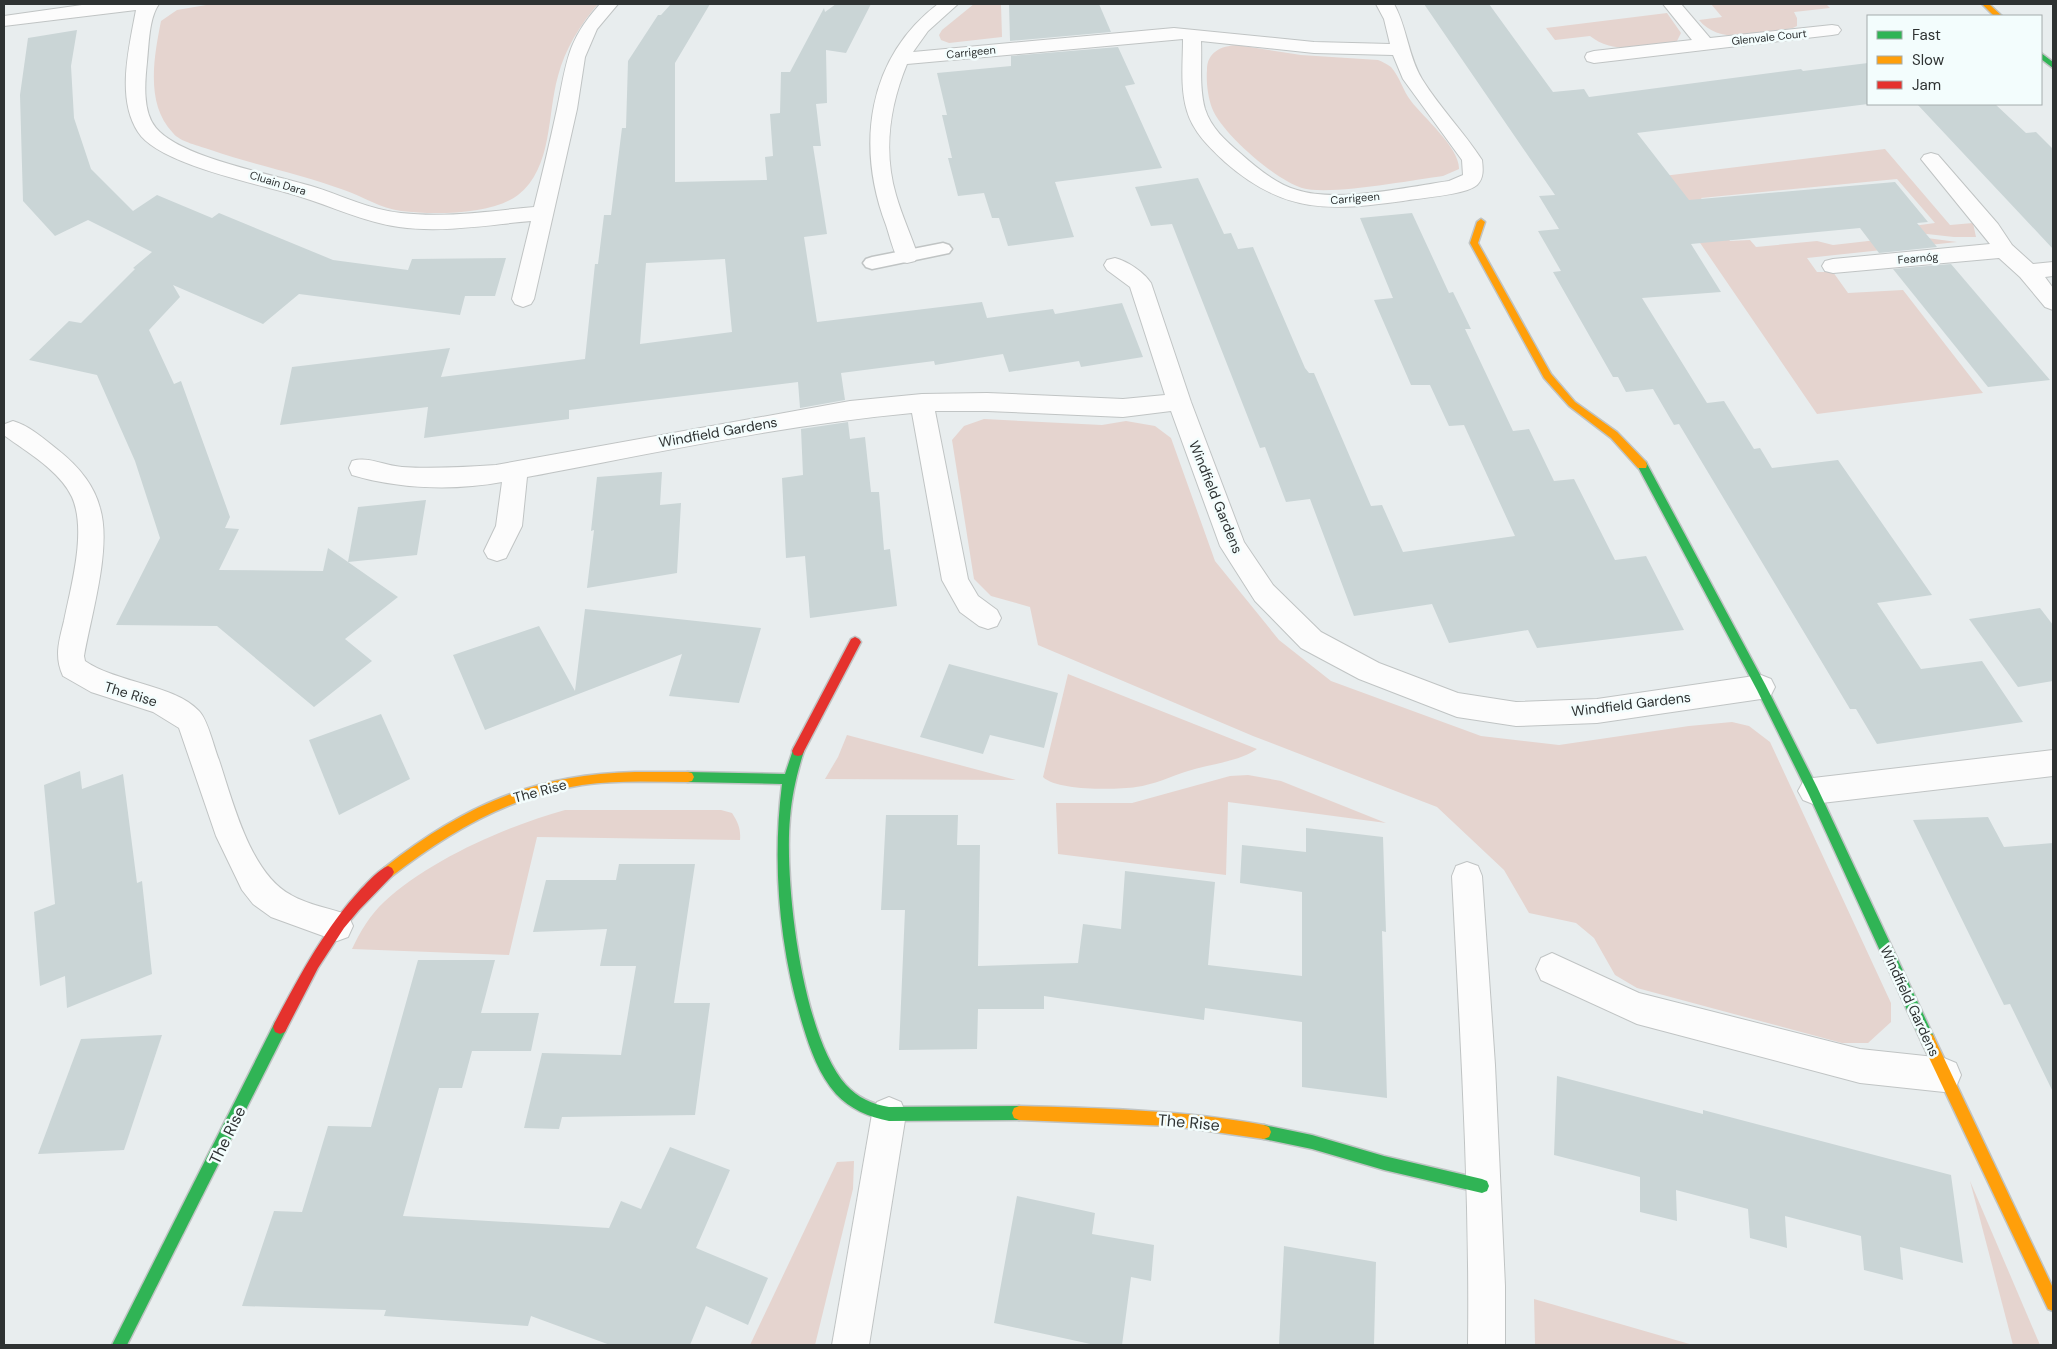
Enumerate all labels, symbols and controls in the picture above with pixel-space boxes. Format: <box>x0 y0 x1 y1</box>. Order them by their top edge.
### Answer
legend <box>1867 15 2042 105</box>
text: Fast <box>1912 25 1941 45</box>
street label: Glenvale Court <box>1731 26 1807 48</box>
street label: Carrigeen <box>946 42 996 62</box>
text: Slow <box>1912 50 1945 70</box>
text: Jam <box>1912 75 1941 95</box>
street label: Cluain Dara <box>248 168 308 198</box>
street label: Carrigeen <box>1330 189 1380 207</box>
street label: Fearnóg <box>1897 249 1939 267</box>
street label: Windfield Gardens <box>657 413 779 451</box>
street label: Windfield Gardens <box>1185 438 1247 556</box>
street label: The Rise <box>102 677 160 711</box>
street label: Windfield Gardens <box>1570 688 1692 720</box>
street label: The Rise <box>511 775 569 807</box>
street label: Windfield Gardens <box>1876 943 1944 1059</box>
street label: The Rise <box>204 1103 250 1168</box>
street label: The Rise <box>1157 1109 1221 1136</box>

